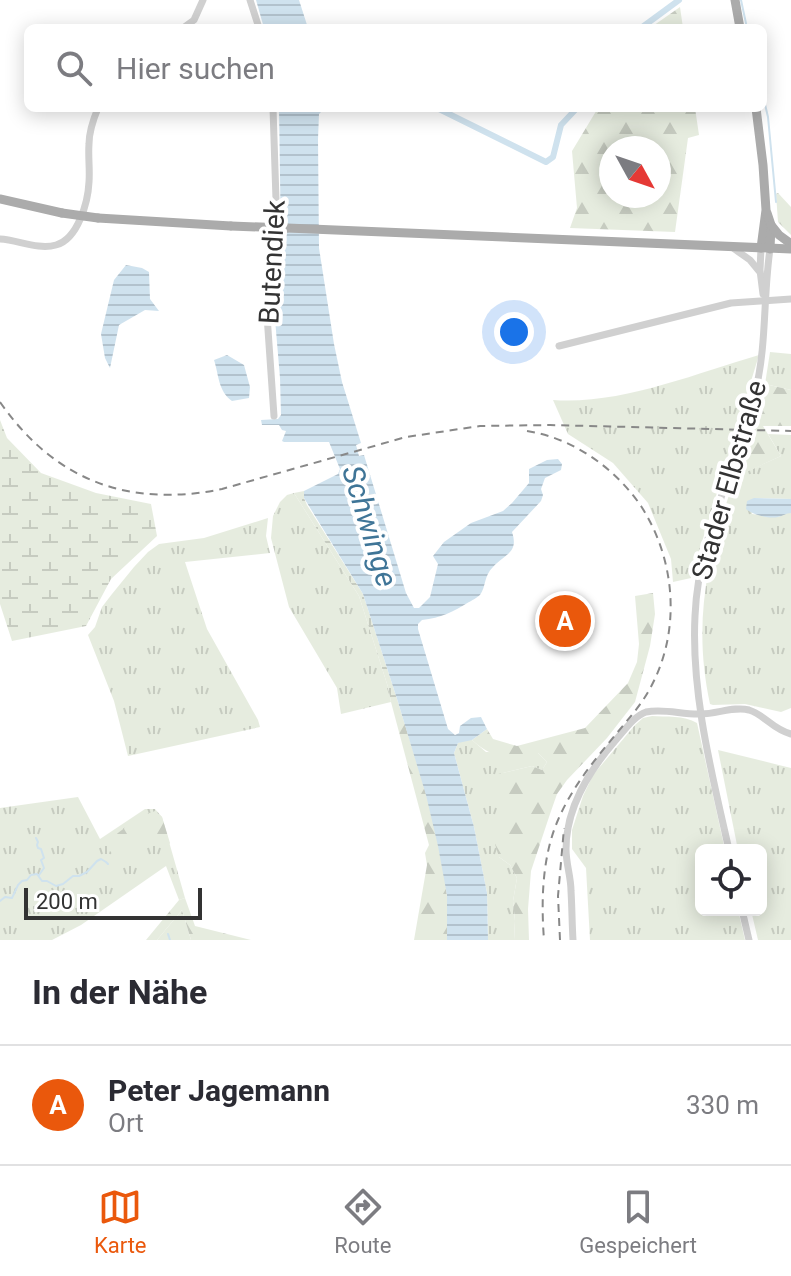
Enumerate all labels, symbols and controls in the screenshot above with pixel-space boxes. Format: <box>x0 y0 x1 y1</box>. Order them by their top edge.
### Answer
search box <box>24 24 767 112</box>
icon: search <box>52 46 96 90</box>
text: Hier suchen <box>116 51 275 86</box>
north arrow <box>599 136 671 208</box>
street label: Butendiek <box>252 198 292 325</box>
your location <box>494 312 534 352</box>
street label: Stader Elbstraße <box>685 377 773 583</box>
water label: Schwinge <box>335 461 405 591</box>
pin: A <box>539 591 591 651</box>
map controls <box>695 844 767 916</box>
button: locate <box>695 844 767 916</box>
scale bar <box>24 884 202 920</box>
text: 200 m <box>36 889 98 914</box>
text: In der Nähe <box>32 972 207 1012</box>
text: Peter Jagemann <box>108 1073 330 1108</box>
text: A <box>49 1090 67 1120</box>
text: 330 m <box>686 1090 759 1120</box>
text: Ort <box>108 1108 144 1138</box>
tab: Karte <box>94 1185 147 1258</box>
tab: Route <box>334 1185 391 1258</box>
tab: Gespeichert <box>579 1185 697 1258</box>

